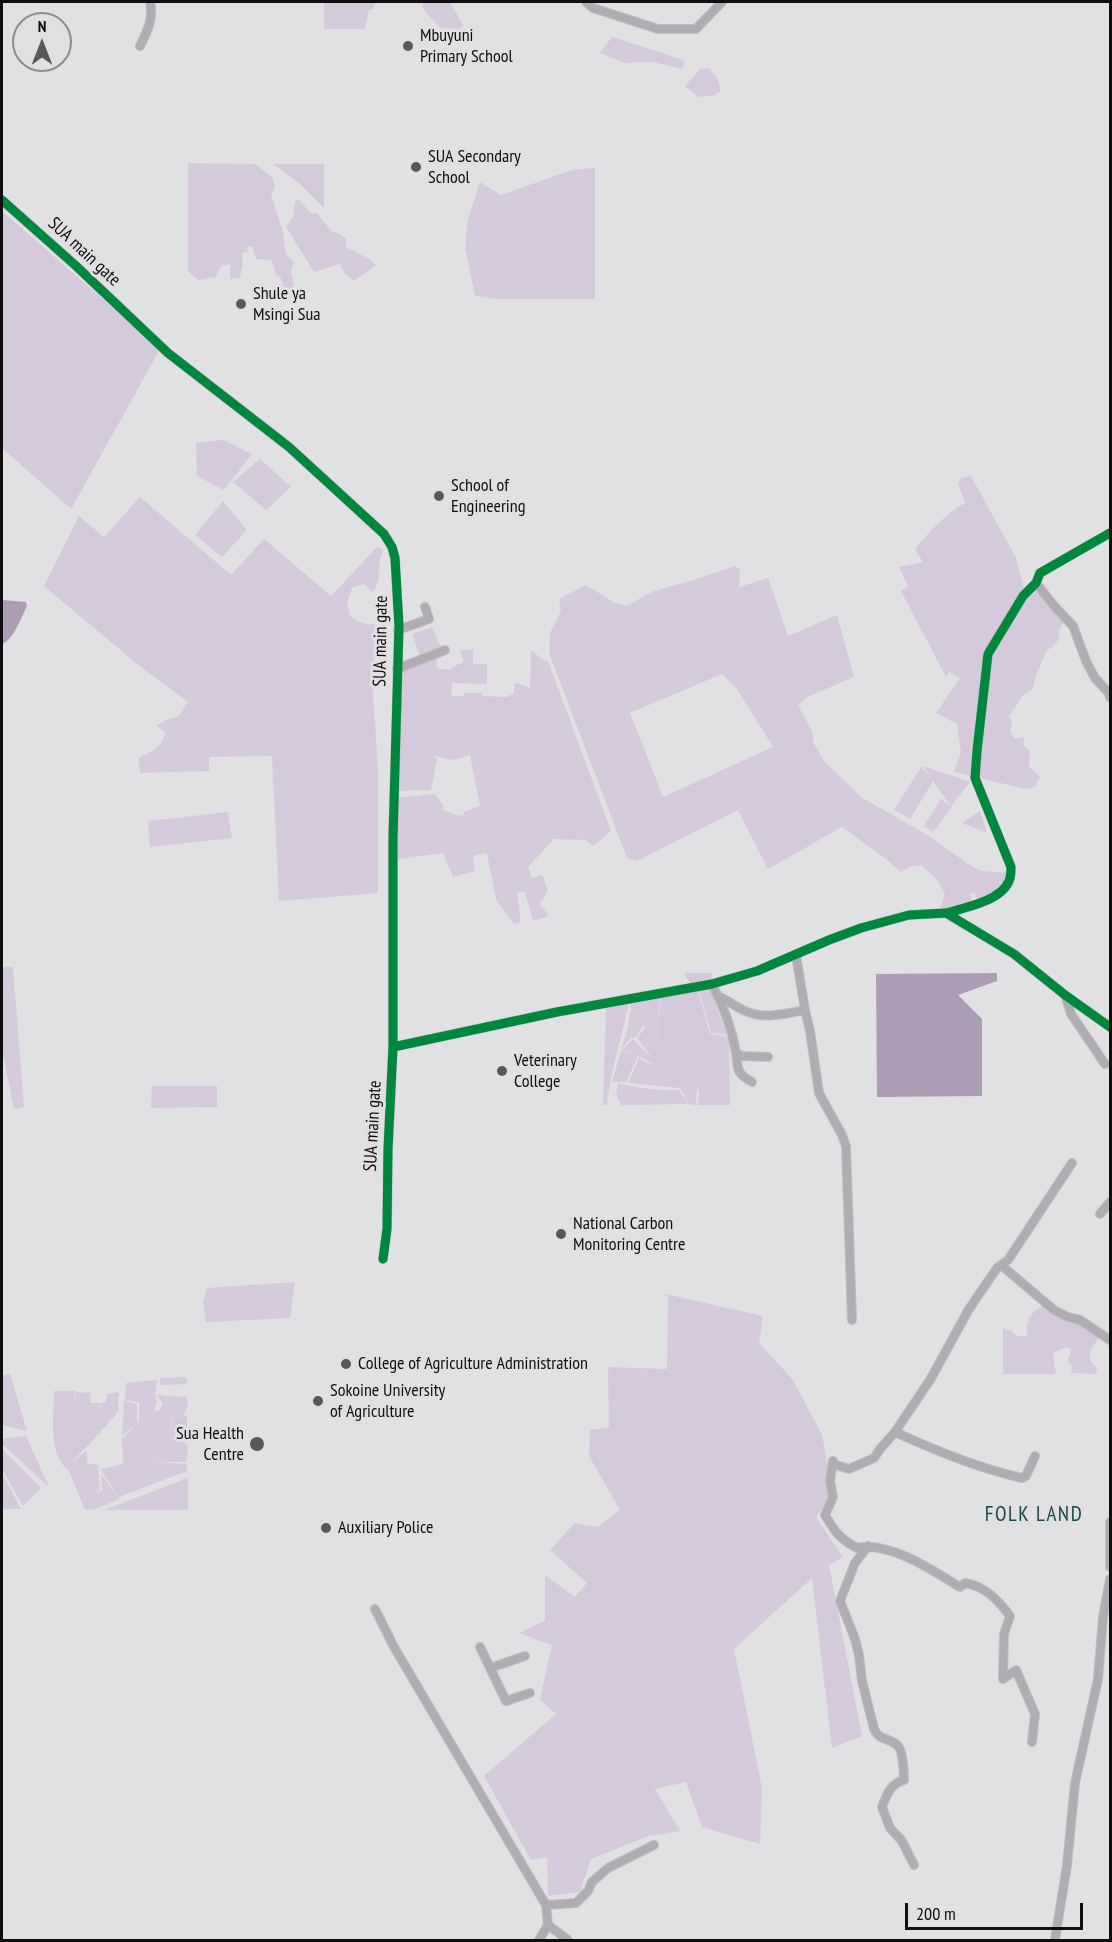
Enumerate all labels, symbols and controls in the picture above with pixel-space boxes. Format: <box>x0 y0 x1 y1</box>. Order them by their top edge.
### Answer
north arrow <box>12 12 72 72</box>
text: N <box>38 16 46 36</box>
place label: Mbuyuni Primary School <box>420 25 513 68</box>
marker: Mbuyuni Primary School <box>401 39 415 53</box>
place label: SUA Secondary School <box>428 146 521 188</box>
marker: SUA Secondary School <box>409 160 423 174</box>
street label: SUA main gate <box>43 213 125 291</box>
place label: Shule ya Msingi Sua <box>253 283 321 326</box>
marker: Shule ya Msingi Sua <box>234 297 248 311</box>
place label: School of Engineering <box>451 475 525 518</box>
marker: School of Engineering <box>432 489 446 503</box>
street label: SUA main gate <box>369 595 393 687</box>
place label: Veterinary College <box>514 1050 577 1092</box>
marker: Veterinary College <box>495 1064 509 1078</box>
street label: SUA main gate <box>360 1080 386 1172</box>
place label: National Carbon Monitoring Centre <box>573 1213 685 1256</box>
marker: National Carbon Monitoring Centre <box>554 1227 568 1241</box>
place label: College of Agriculture Administration <box>358 1353 588 1375</box>
marker: College of Agriculture Administration <box>339 1357 353 1371</box>
place label: Sokoine University of Agriculture <box>330 1380 445 1422</box>
marker: Sokoine University of Agriculture <box>311 1394 325 1408</box>
place label: Sua Health Centre <box>176 1423 244 1466</box>
marker: Sua Health Centre <box>248 1435 266 1453</box>
district label: FOLK LAND <box>985 1502 1083 1528</box>
place label: Auxiliary Police <box>338 1517 433 1539</box>
marker: Auxiliary Police <box>319 1521 333 1535</box>
scale bar <box>908 1891 1086 1929</box>
text: 200 m <box>916 1902 956 1925</box>

